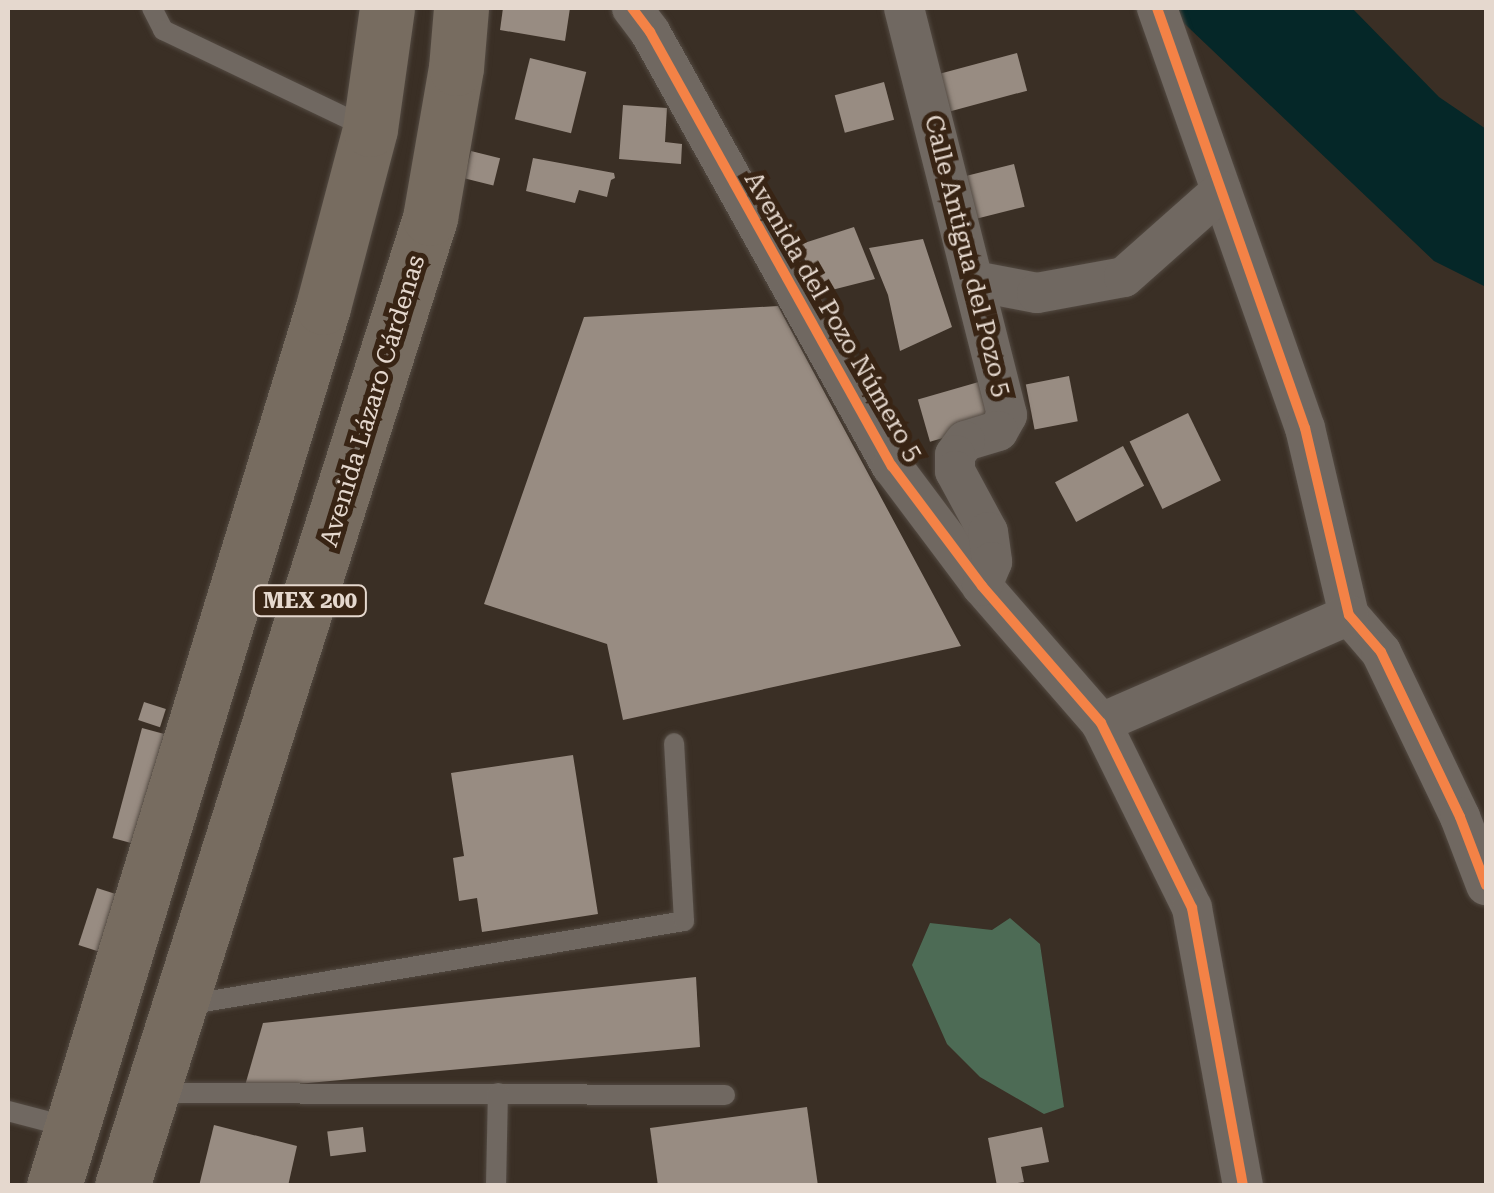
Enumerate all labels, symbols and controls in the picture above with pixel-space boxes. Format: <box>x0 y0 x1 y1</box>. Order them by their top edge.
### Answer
street label: Calle Antigua del Pozo 5 <box>917 112 1017 400</box>
street label: Avenida del Pozo Número 5 <box>738 167 928 467</box>
street label: Avenida Lázaro Cárdenas <box>314 251 432 551</box>
road number: MEX 200 <box>252 584 368 618</box>

